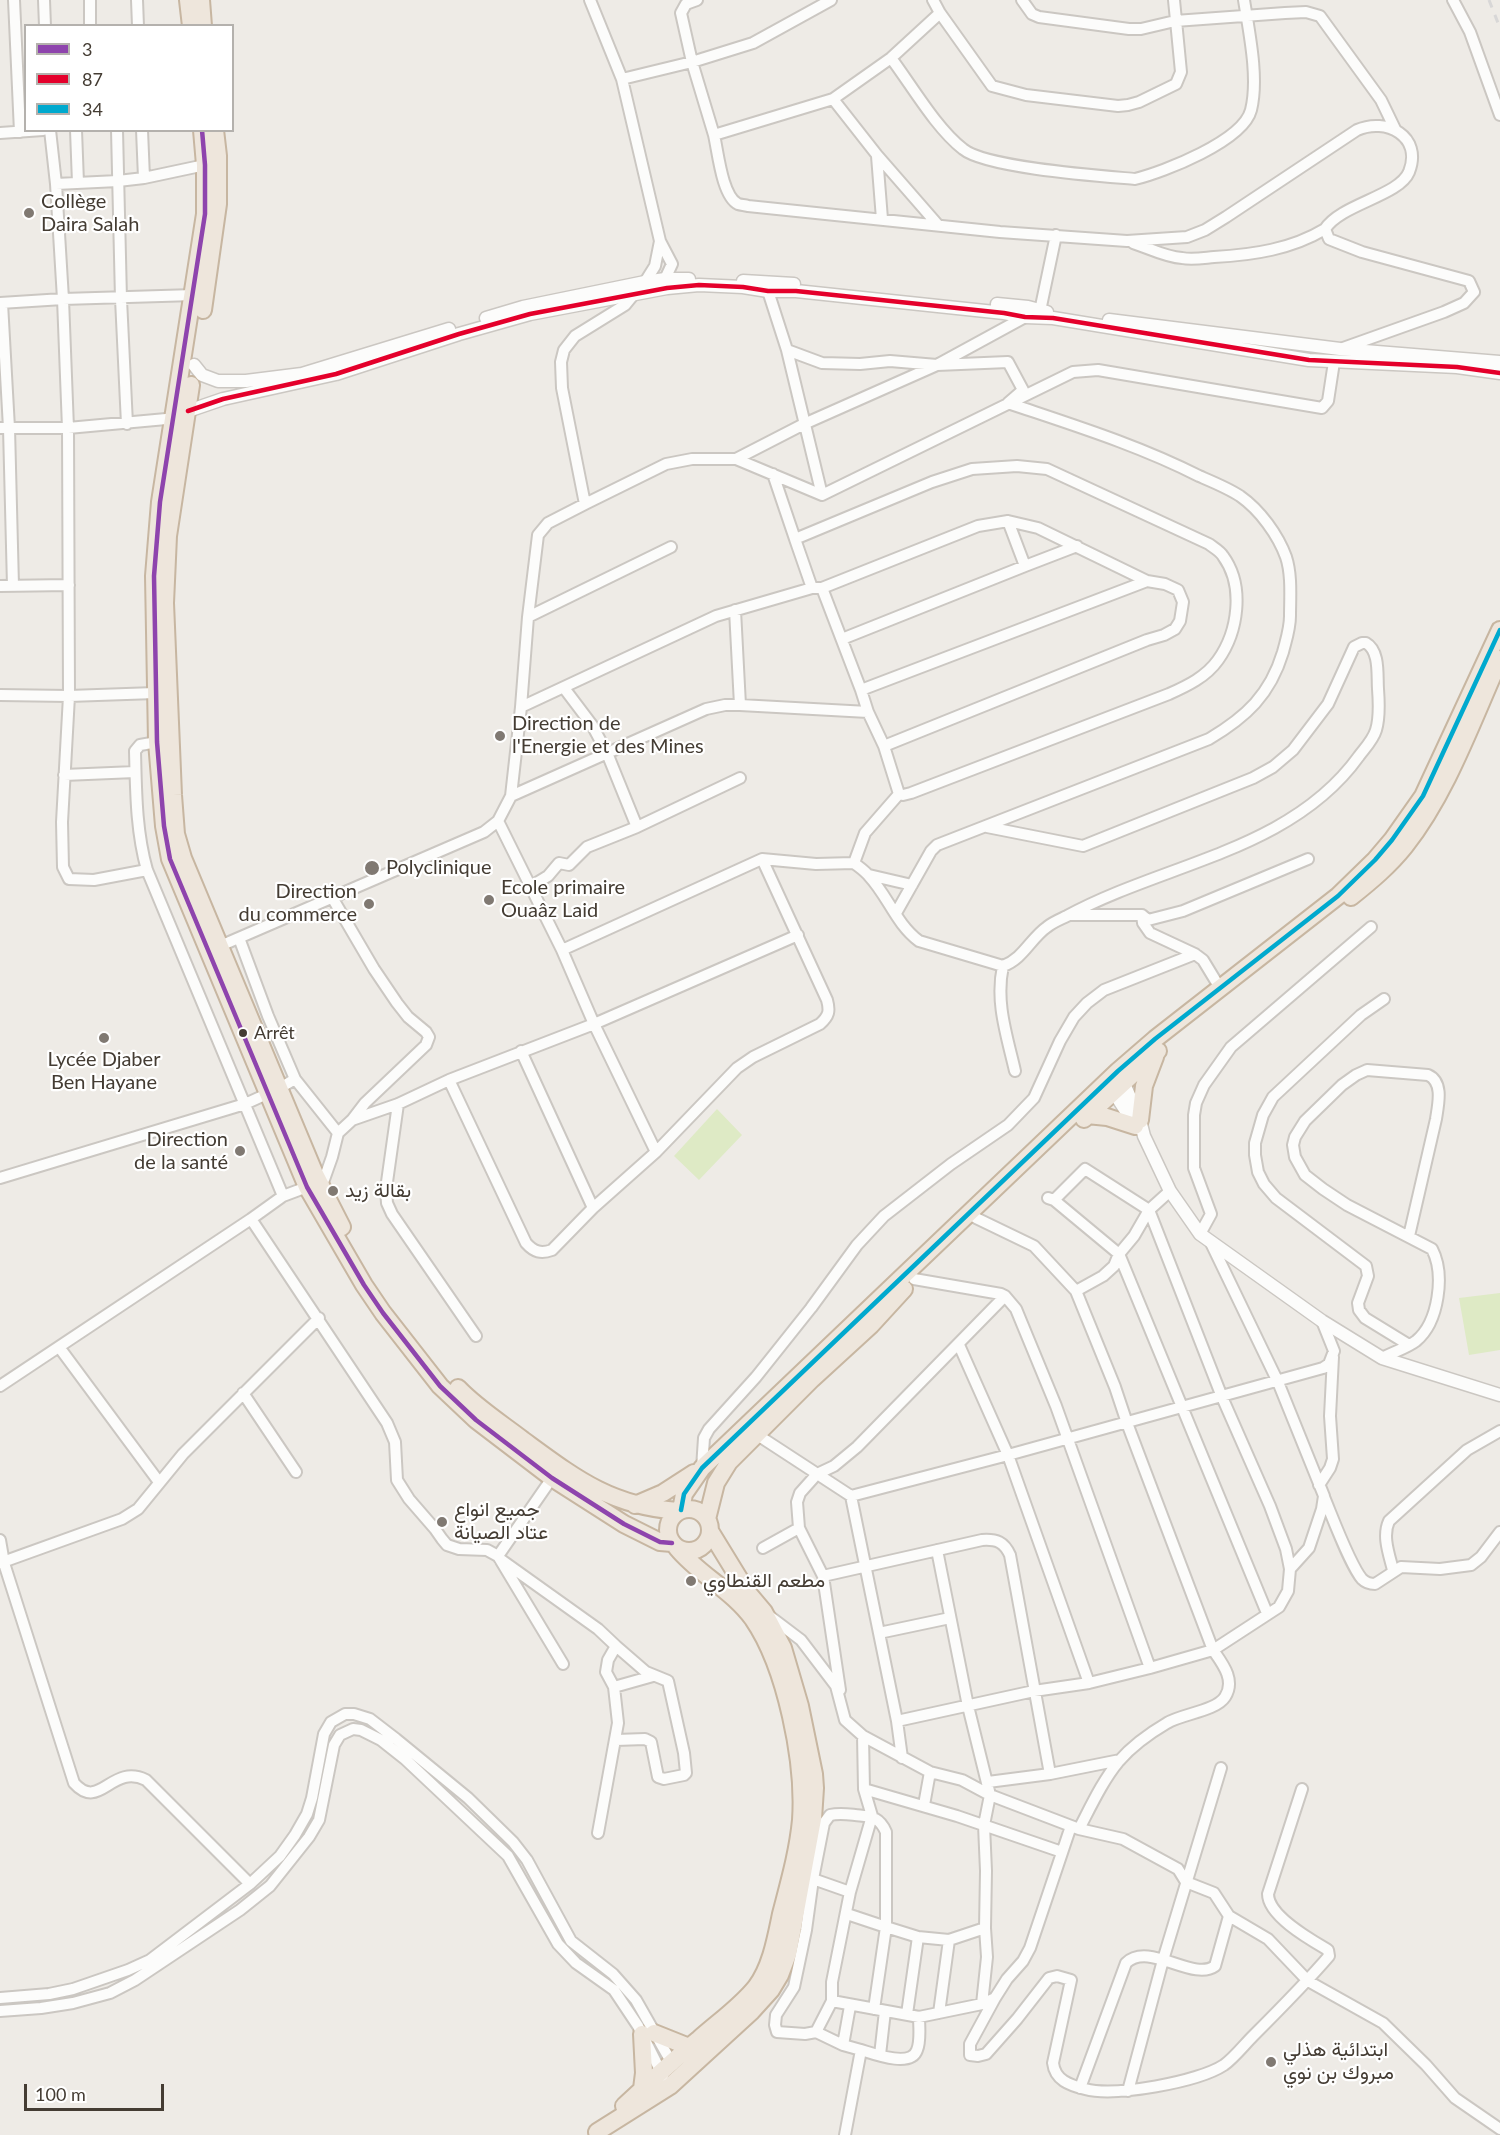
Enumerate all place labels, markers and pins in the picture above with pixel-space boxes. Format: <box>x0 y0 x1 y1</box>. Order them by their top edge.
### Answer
place label: Collège Daira Salah <box>41 190 139 237</box>
marker: Collège Daira Salah <box>22 206 36 220</box>
place label: Direction de l'Energie et des Mines <box>512 712 704 759</box>
marker: Direction de l'Energie et des Mines <box>493 729 507 743</box>
place label: Polyclinique <box>386 856 492 880</box>
marker: Polyclinique <box>363 859 381 877</box>
place label: Ecole primaire Ouaâz Laid <box>501 876 625 923</box>
place label: Direction du commerce <box>239 880 357 927</box>
marker: Ecole primaire Ouaâz Laid <box>482 893 496 907</box>
marker: Direction du commerce <box>362 897 376 911</box>
place label: Arrêt <box>254 1022 295 1044</box>
marker: Arrêt <box>237 1027 249 1039</box>
marker: Lycée Djaber Ben Hayane <box>97 1031 111 1045</box>
place label: Lycée Djaber Ben Hayane <box>48 1048 160 1095</box>
place label: Direction de la santé <box>134 1128 228 1175</box>
marker: Direction de la santé <box>233 1144 247 1158</box>
place label: بقالة زيد <box>345 1179 411 1203</box>
marker: بقالة زيد <box>326 1184 340 1198</box>
place label: جميع انواع عتاد الصيانة <box>454 1498 548 1545</box>
marker: جميع انواع عتاد الصيانة <box>435 1515 449 1529</box>
place label: مطعم القنطاوي <box>703 1569 825 1593</box>
marker: مطعم القنطاوي <box>684 1574 698 1588</box>
place label: ابتدائية هذلي مبروك بن نوي <box>1283 2038 1394 2085</box>
marker: ابتدائية هذلي مبروك بن نوي <box>1264 2055 1278 2069</box>

